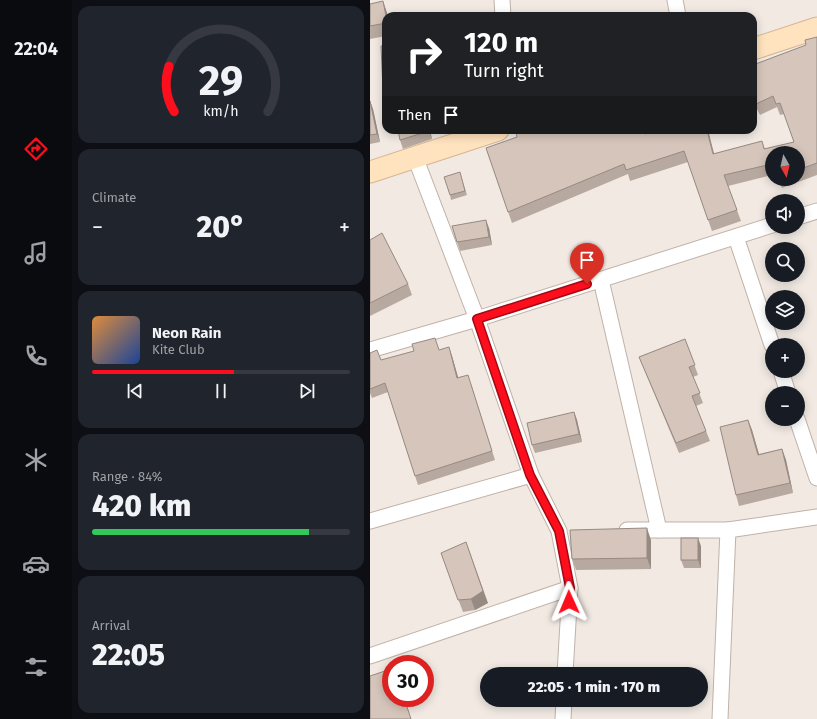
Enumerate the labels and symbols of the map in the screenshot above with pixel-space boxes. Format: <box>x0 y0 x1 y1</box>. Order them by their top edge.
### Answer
north arrow <box>765 146 805 186</box>
pin <box>570 243 604 284</box>
position arrow <box>548 581 590 623</box>
speed limit sign: 30 <box>382 655 434 707</box>

